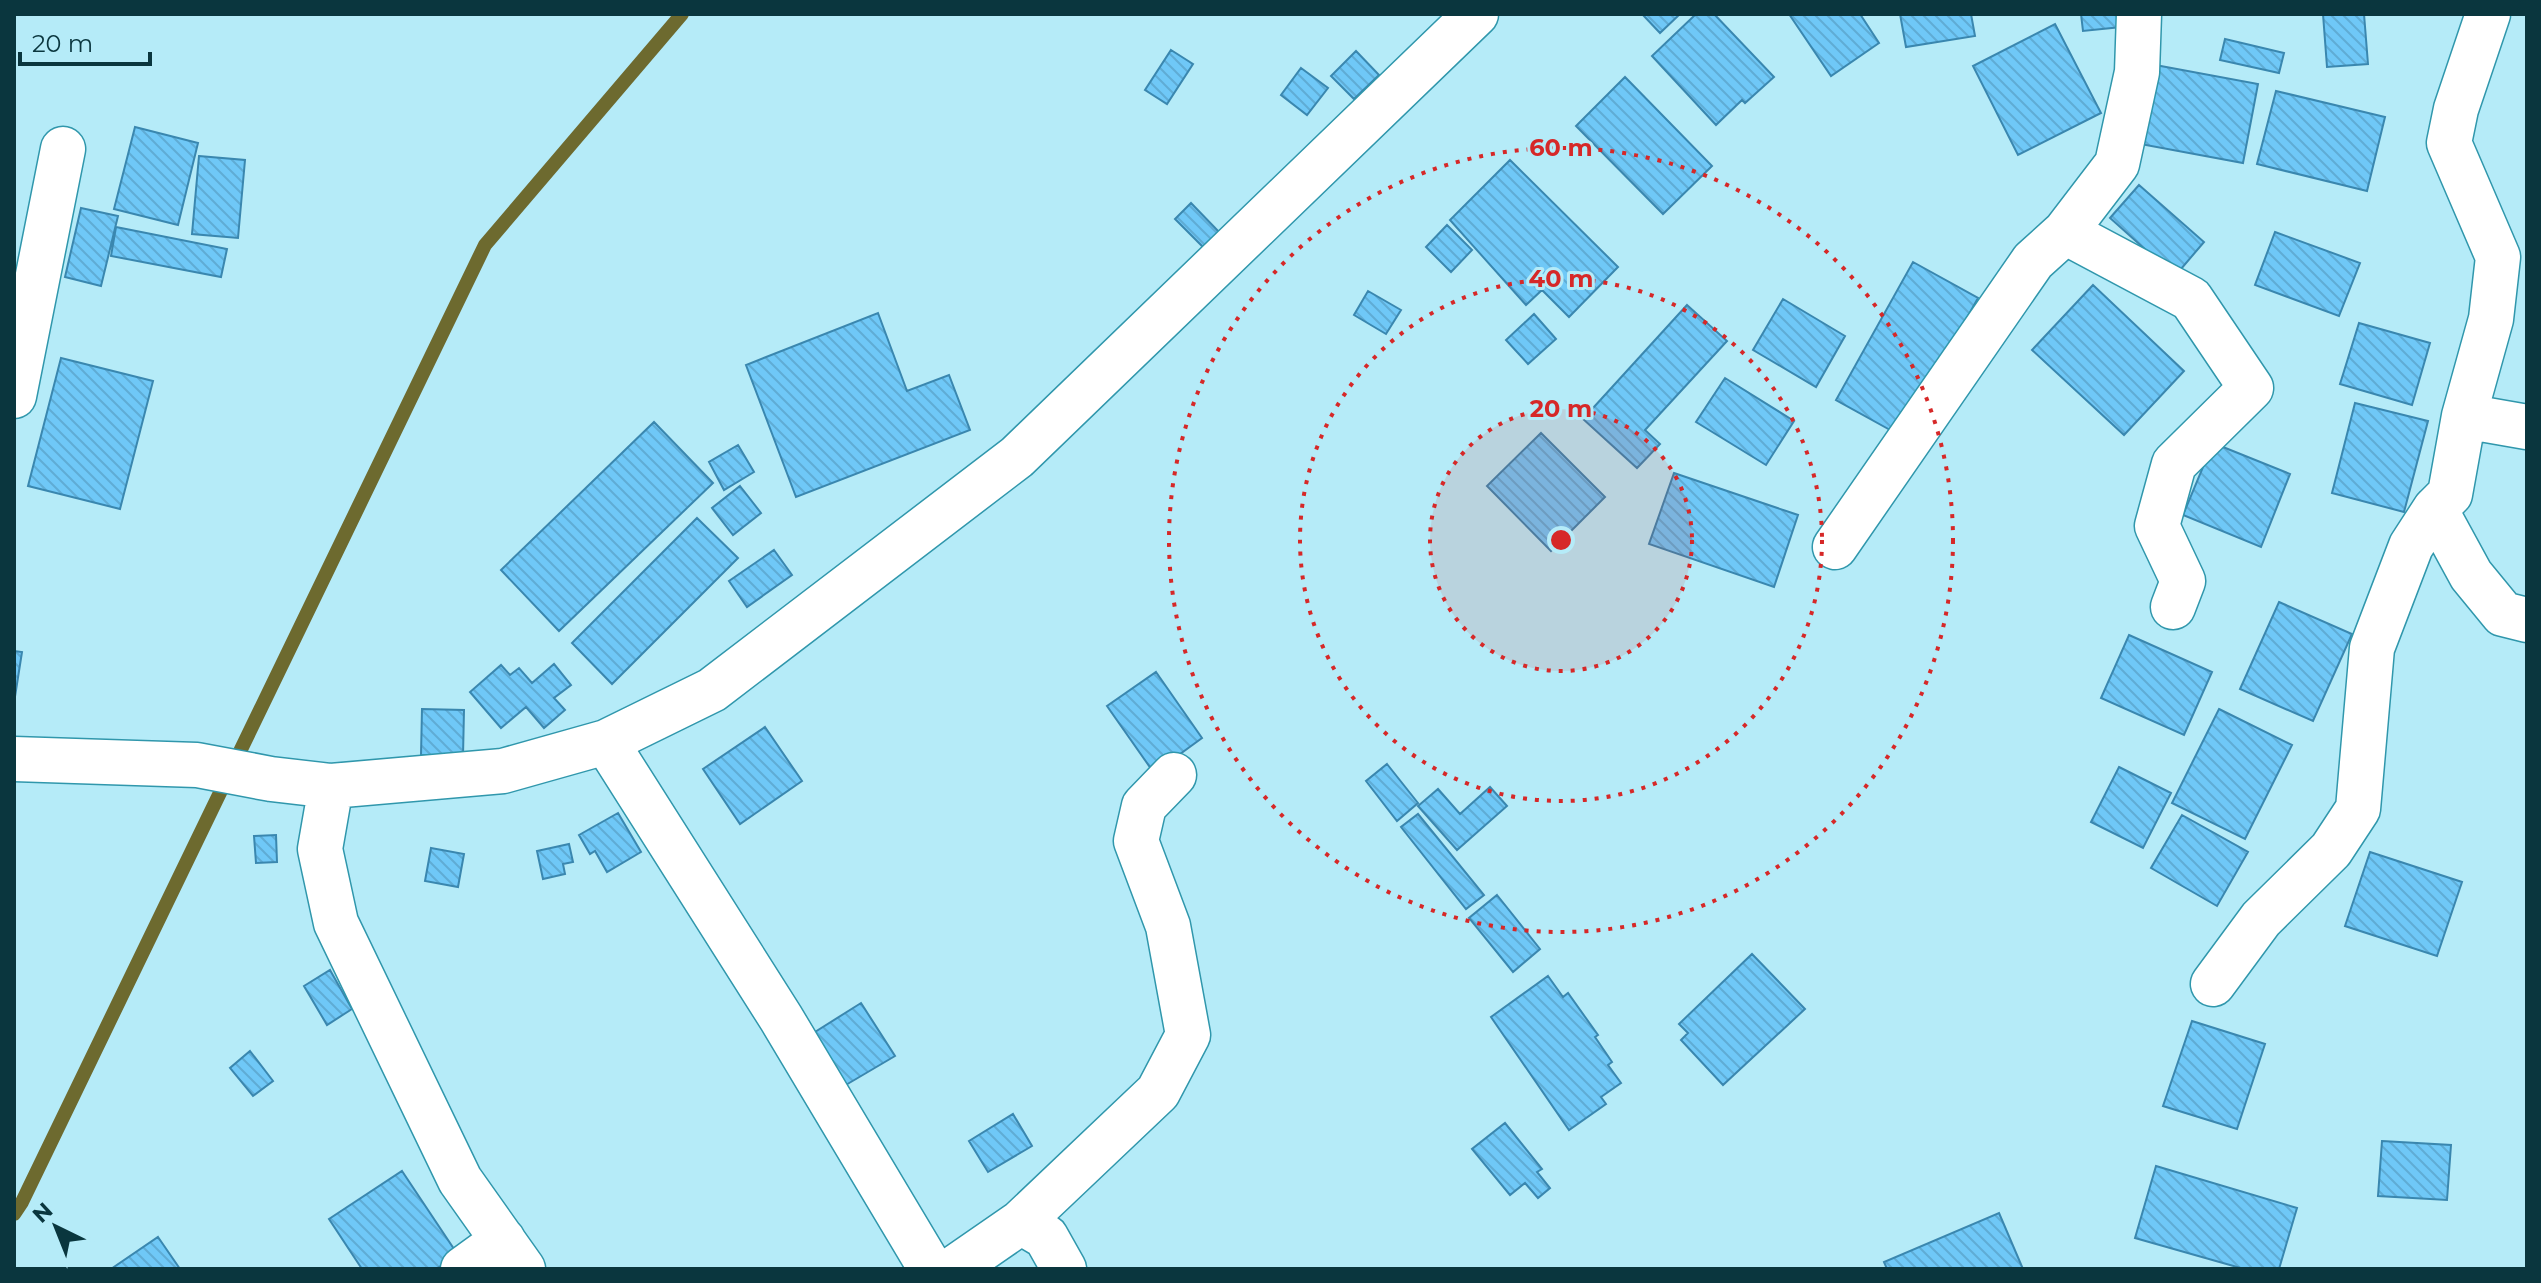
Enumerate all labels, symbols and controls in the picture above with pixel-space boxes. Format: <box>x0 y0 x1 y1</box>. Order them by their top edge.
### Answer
scale bar <box>20 16 150 66</box>
text: 20 m <box>32 29 93 58</box>
text: 60 m <box>1529 133 1593 162</box>
text: 40 m <box>1529 264 1593 293</box>
text: 20 m <box>1530 394 1592 423</box>
centre of rings <box>1547 526 1575 554</box>
north arrow <box>16 1187 96 1267</box>
text: N <box>27 1197 58 1229</box>

